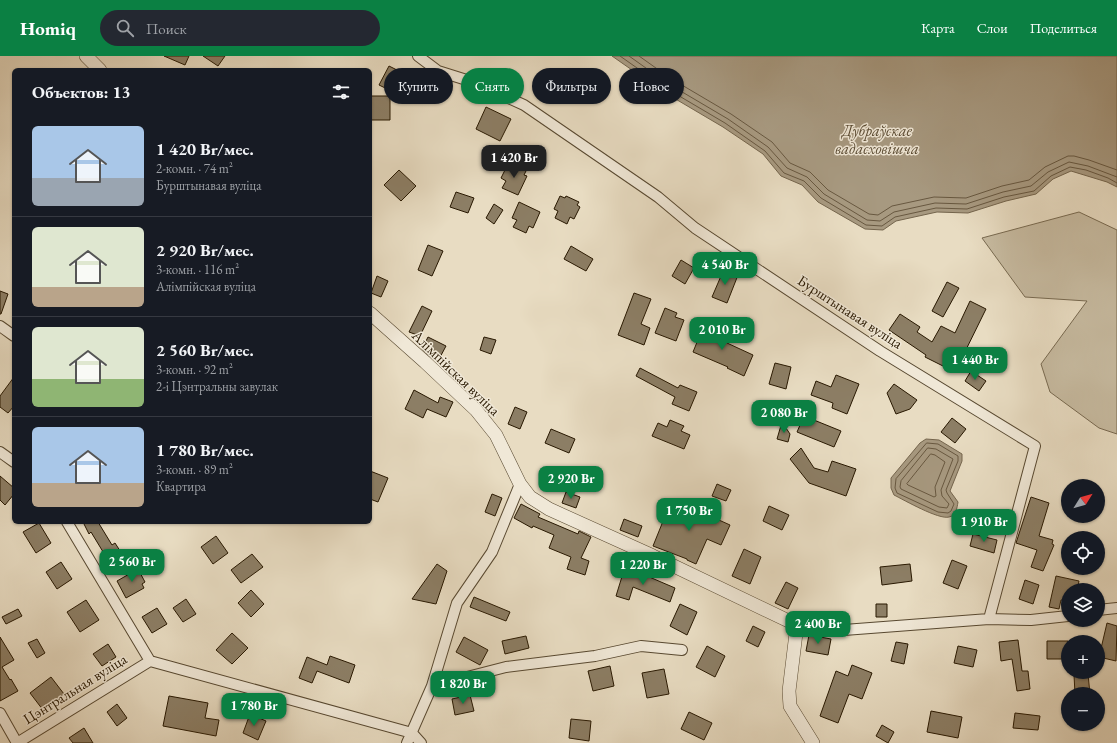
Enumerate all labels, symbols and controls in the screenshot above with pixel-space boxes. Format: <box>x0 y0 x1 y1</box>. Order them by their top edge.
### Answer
search box <box>100 10 380 46</box>
text: Homiq <box>20 16 76 41</box>
icon: search <box>114 17 136 39</box>
text: Поиск <box>146 19 187 38</box>
text: Карта <box>921 19 955 37</box>
text: Слои <box>977 19 1008 37</box>
text: Поделиться <box>1030 19 1097 37</box>
chip: Купить <box>384 68 453 104</box>
chip: Снять <box>461 68 524 104</box>
chip: Фильтры <box>532 68 611 104</box>
chip: Новое <box>619 68 684 104</box>
text: Объектов: 13 <box>32 81 131 103</box>
icon: filters <box>330 81 352 103</box>
water label: Дубраўскае вадасховішча <box>835 120 919 159</box>
text: 1 420 Br/мес. <box>156 138 254 160</box>
icon: home <box>64 142 112 190</box>
pin: 1 420 Br <box>473 145 555 179</box>
text: 1 420 Br <box>490 149 538 166</box>
text: 2-комн. · 74 m² <box>156 160 233 177</box>
text: Бурштынавая вуліца <box>156 177 261 194</box>
text: 2 920 Br/мес. <box>156 239 254 261</box>
icon: home <box>64 243 112 291</box>
pin: 4 540 Br <box>684 252 766 286</box>
text: 4 540 Br <box>701 256 749 273</box>
text: 3-комн. · 116 m² <box>156 261 239 278</box>
street label: Бурштынавая вуліца <box>794 270 906 353</box>
text: Алімпійская вуліца <box>156 278 256 295</box>
pin: 2 010 Br <box>681 317 763 351</box>
text: 2 010 Br <box>698 321 746 338</box>
street label: Алімпійская вуліца <box>408 325 504 420</box>
text: 2 560 Br/мес. <box>156 339 254 361</box>
icon: home <box>64 343 112 391</box>
pin: 1 440 Br <box>934 347 1016 381</box>
text: 1 440 Br <box>951 351 999 368</box>
text: 3-комн. · 92 m² <box>156 361 233 378</box>
text: 2-і Цэнтральны завулак <box>156 378 278 395</box>
pin: 2 080 Br <box>743 400 825 434</box>
text: 2 080 Br <box>760 404 808 421</box>
text: 1 780 Br/мес. <box>156 439 254 461</box>
icon: home <box>64 443 112 491</box>
text: 3-комн. · 89 m² <box>156 461 233 478</box>
pin: 2 920 Br <box>530 466 612 500</box>
text: 2 920 Br <box>547 470 595 487</box>
text: Квартира <box>156 478 206 495</box>
north arrow <box>1061 479 1105 523</box>
map controls <box>1061 479 1105 731</box>
pin: 1 750 Br <box>648 498 730 532</box>
text: 1 750 Br <box>665 502 713 519</box>
pin: 1 910 Br <box>943 509 1025 543</box>
text: 1 910 Br <box>960 513 1008 530</box>
button: locate <box>1061 531 1105 575</box>
pin: 2 560 Br <box>91 549 173 583</box>
pin: 1 220 Br <box>602 552 684 586</box>
text: 2 560 Br <box>108 553 156 570</box>
text: 1 220 Br <box>619 556 667 573</box>
button: layers <box>1061 583 1105 627</box>
pin: 2 400 Br <box>777 611 859 645</box>
text: 2 400 Br <box>794 615 842 632</box>
button: + <box>1061 635 1105 679</box>
street label: Цэнтральная вуліца <box>19 649 130 728</box>
pin: 1 820 Br <box>422 671 504 705</box>
text: 1 820 Br <box>439 675 487 692</box>
button: − <box>1061 687 1105 731</box>
pin: 1 780 Br <box>213 693 295 727</box>
text: 1 780 Br <box>230 697 278 714</box>

